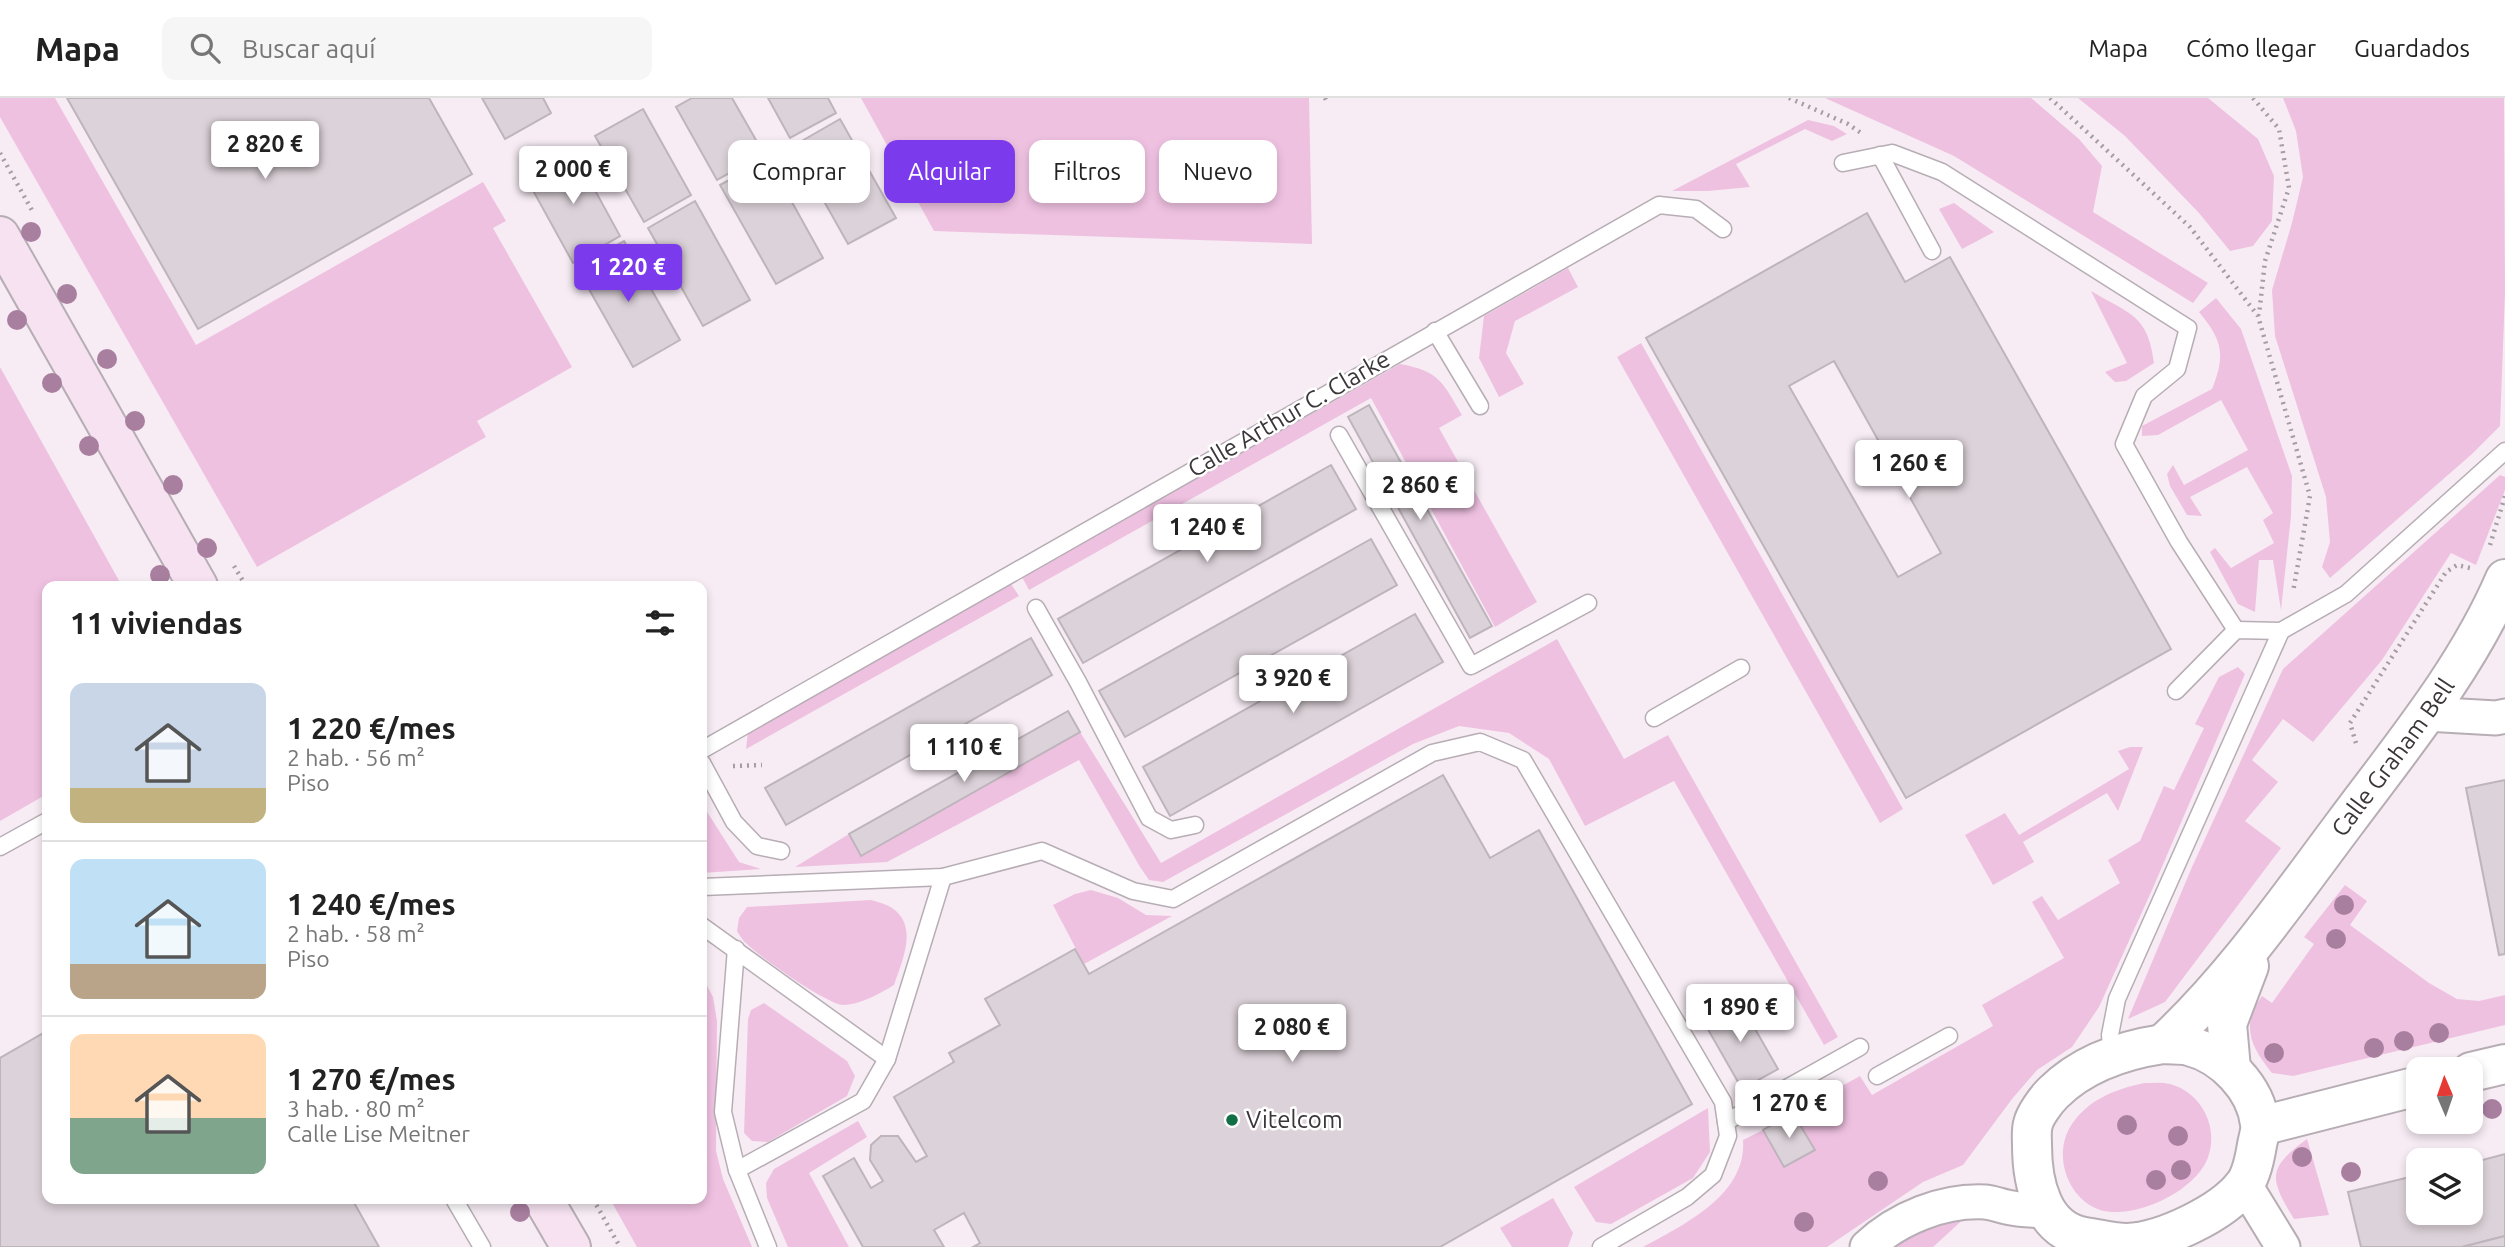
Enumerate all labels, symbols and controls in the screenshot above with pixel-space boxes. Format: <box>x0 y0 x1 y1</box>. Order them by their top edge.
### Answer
search box <box>162 17 652 80</box>
icon: search <box>186 29 224 67</box>
text: Mapa <box>35 30 120 67</box>
text: Buscar aquí <box>242 34 376 63</box>
text: Mapa <box>2088 35 2148 62</box>
text: Cómo llegar <box>2186 35 2316 62</box>
text: Guardados <box>2354 35 2470 62</box>
pin: 2 820 € <box>200 122 330 181</box>
text: 2 820 € <box>227 131 303 156</box>
chip: Comprar <box>728 140 870 203</box>
chip: Alquilar <box>884 140 1015 203</box>
chip: Filtros <box>1029 140 1145 203</box>
chip: Nuevo <box>1159 140 1277 203</box>
pin: 2 000 € <box>508 146 638 206</box>
text: 2 000 € <box>535 156 611 181</box>
pin: 1 220 € <box>563 244 693 304</box>
text: 1 220 € <box>590 254 666 279</box>
street label: Calle Arthur C. Clarke <box>1183 345 1394 482</box>
pin: 1 260 € <box>1844 440 1974 500</box>
text: 1 260 € <box>1871 450 1947 475</box>
pin: 2 860 € <box>1355 462 1485 522</box>
text: 2 860 € <box>1382 472 1458 497</box>
pin: 1 240 € <box>1142 504 1272 564</box>
text: 1 240 € <box>1169 514 1245 539</box>
icon: filters <box>641 604 679 642</box>
text: 11 viviendas <box>70 606 243 640</box>
pin: 3 920 € <box>1228 656 1358 715</box>
text: 3 920 € <box>1255 665 1331 690</box>
street label: Calle Graham Bell <box>2326 673 2460 841</box>
icon: home <box>126 711 210 795</box>
text: 1 220 €/mes <box>287 711 456 745</box>
pin: 1 110 € <box>899 724 1029 784</box>
text: 1 110 € <box>926 734 1002 759</box>
text: 2 hab. · 56 m² <box>287 745 425 770</box>
text: Piso <box>287 770 330 795</box>
icon: home <box>126 887 210 971</box>
text: 1 240 €/mes <box>287 887 456 921</box>
text: 2 hab. · 58 m² <box>287 921 425 946</box>
text: Piso <box>287 946 330 971</box>
pin: 1 890 € <box>1675 984 1805 1044</box>
text: 1 890 € <box>1702 994 1778 1019</box>
pin: 2 080 € <box>1227 1004 1357 1064</box>
text: 2 080 € <box>1254 1014 1330 1039</box>
north arrow <box>2406 1057 2483 1134</box>
map controls <box>2406 1057 2483 1225</box>
icon: home <box>126 1062 210 1146</box>
text: 1 270 €/mes <box>287 1062 456 1096</box>
pin: 1 270 € <box>1724 1080 1854 1140</box>
text: 1 270 € <box>1751 1090 1827 1115</box>
text: 3 hab. · 80 m² <box>287 1096 425 1121</box>
place label: Vitelcom <box>1246 1106 1343 1133</box>
marker: Vitelcom <box>1224 1112 1240 1128</box>
text: Calle Lise Meitner <box>287 1121 470 1146</box>
button: layers <box>2406 1148 2483 1225</box>

